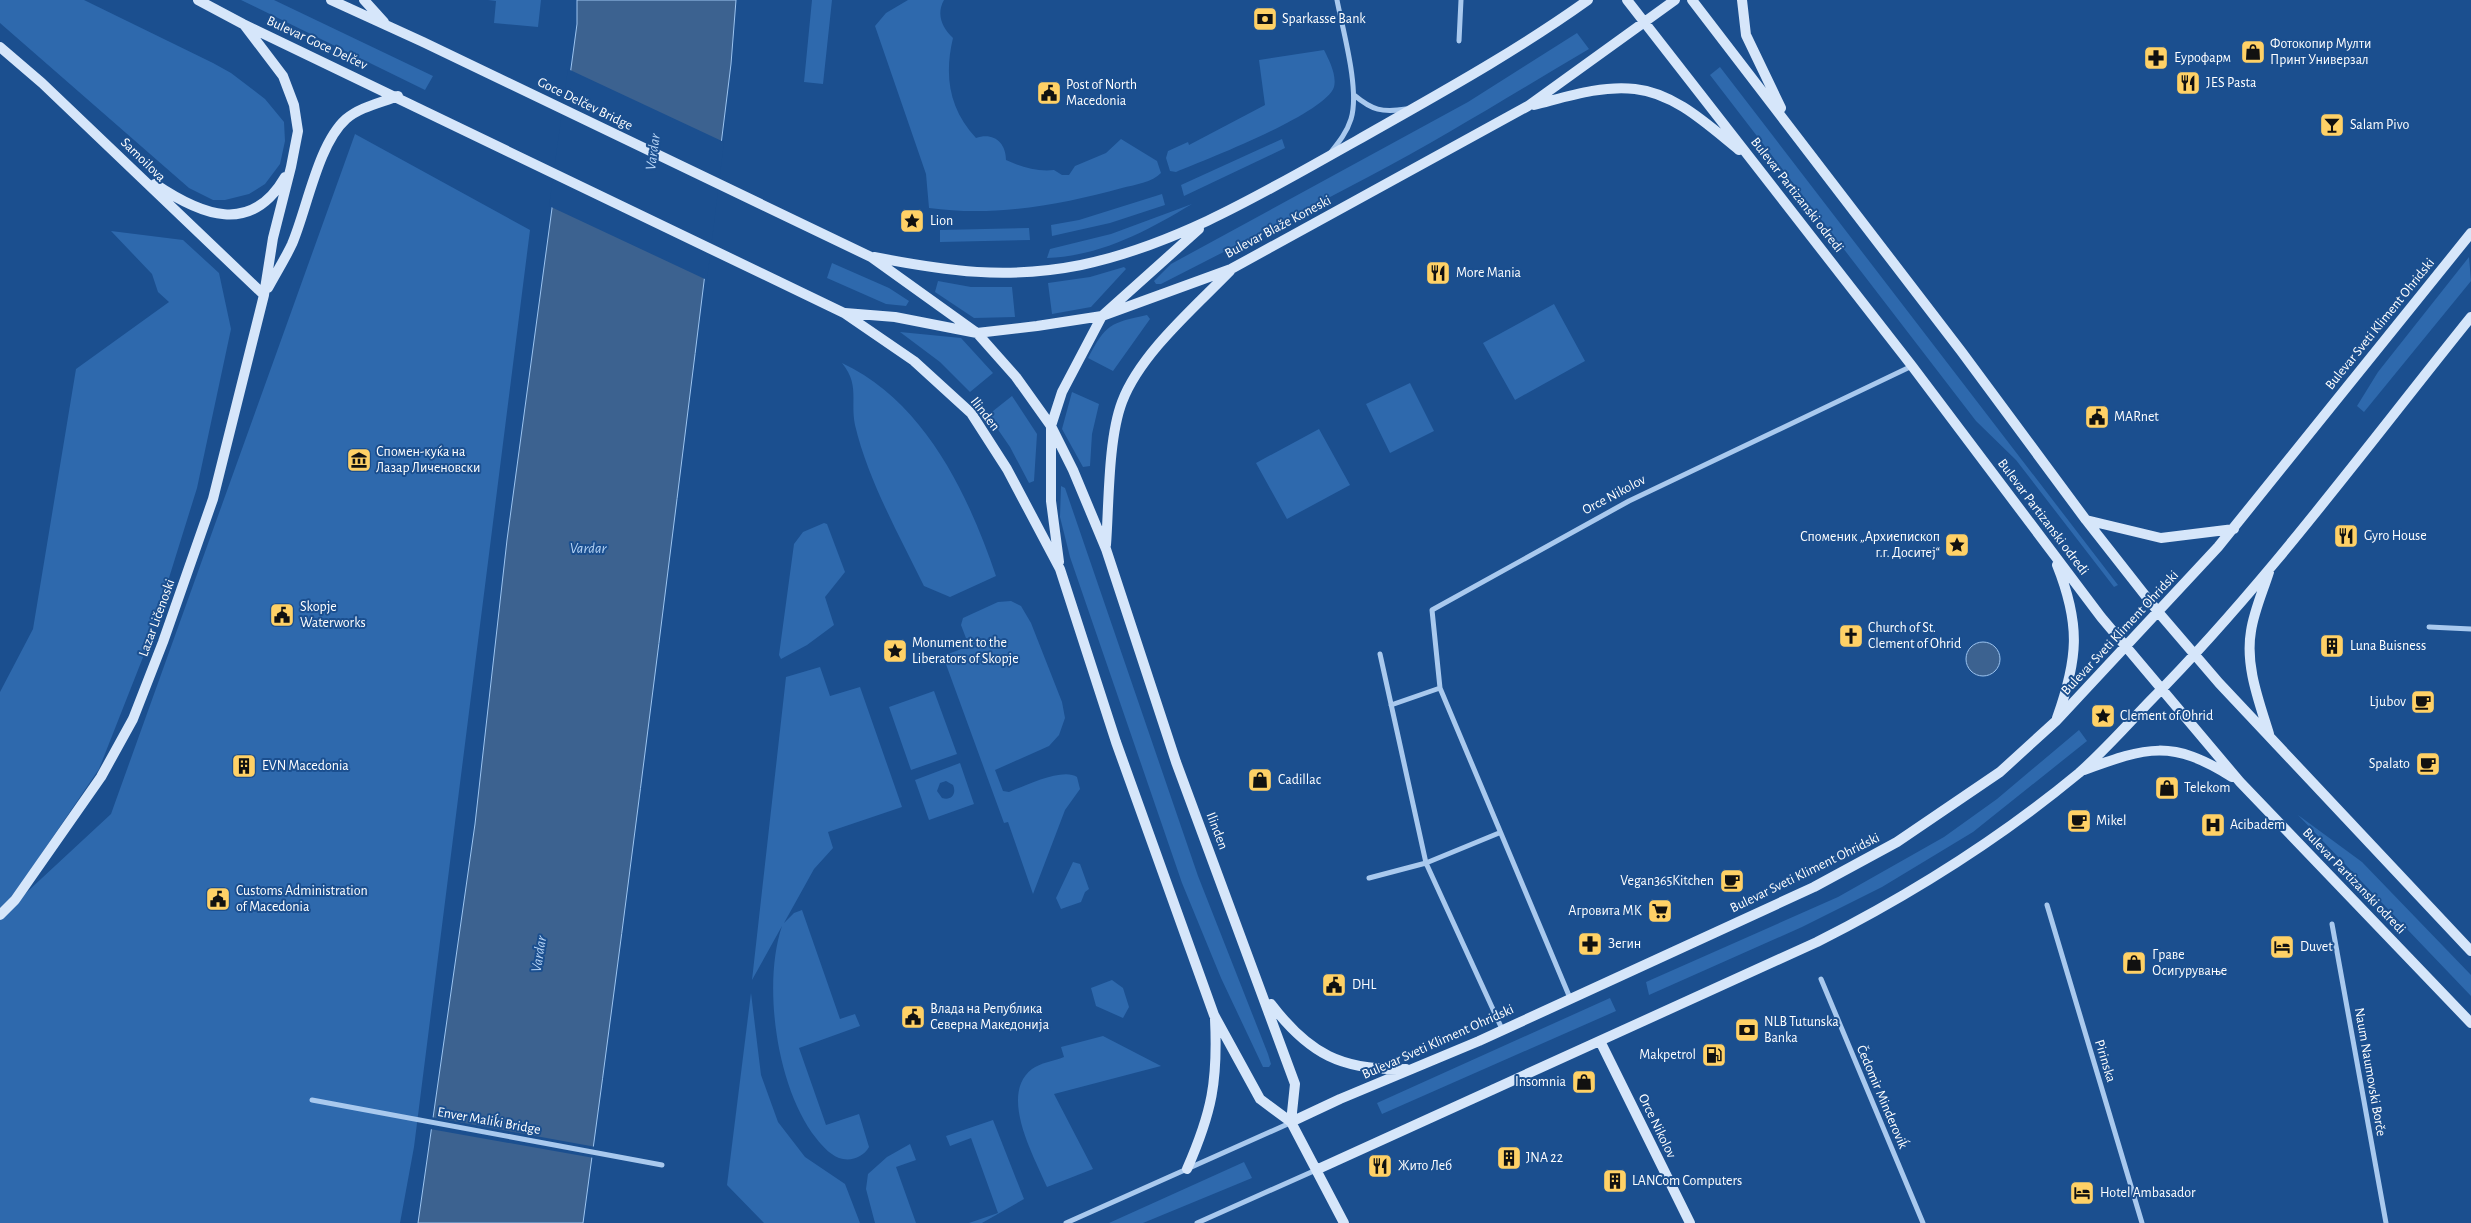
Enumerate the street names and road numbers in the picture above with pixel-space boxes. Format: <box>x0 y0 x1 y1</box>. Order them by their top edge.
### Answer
street label: Bulevar Goce Delčev <box>265 14 370 72</box>
street label: Goce Delčev Bridge <box>535 75 635 133</box>
street label: Samoilova <box>118 135 169 185</box>
street label: Bulevar Partizanski odredi <box>1748 135 1846 255</box>
street label: Bulevar Blaže Koneski <box>1223 193 1333 261</box>
street label: Bulevar Sveti Kliment Ohridski <box>2323 256 2437 392</box>
street label: Ilinden <box>968 394 1002 434</box>
street label: Bulevar Partizanski odredi <box>1995 456 2091 578</box>
street label: Orce Nikolov <box>1580 472 1648 518</box>
street label: Bulevar Sveti Kliment Ohridski <box>2059 568 2181 698</box>
street label: Lazar Ličenoski <box>137 577 177 659</box>
street label: Ilinden <box>1204 810 1230 852</box>
street label: Bulevar Partizanski odredi <box>2300 825 2408 937</box>
street label: Bulevar Sveti Kliment Ohridski <box>1728 831 1882 915</box>
street label: Bulevar Sveti Kliment Ohridski <box>1360 1002 1516 1082</box>
street label: Naum Naumovski Borče <box>2352 1007 2388 1137</box>
street label: Pirinska <box>2092 1038 2118 1084</box>
street label: Čedomir Minderoviḱ <box>1854 1042 1913 1151</box>
street label: Orce Nikolov <box>1635 1092 1679 1160</box>
street label: Enver Maliḱi Bridge <box>436 1102 542 1137</box>

